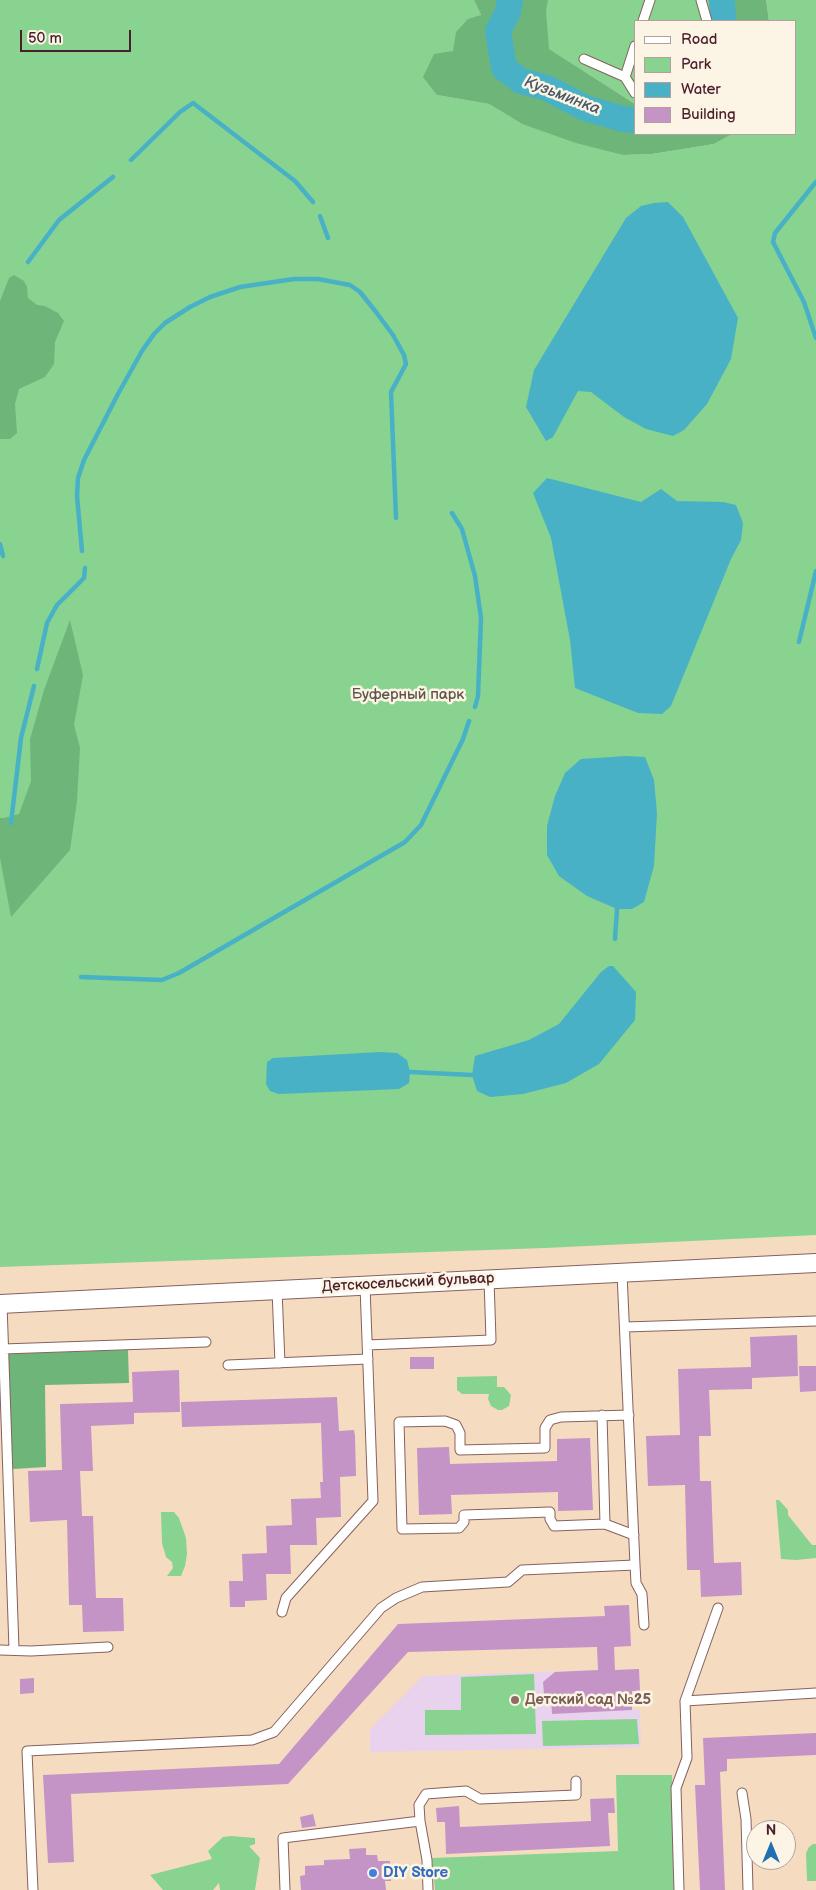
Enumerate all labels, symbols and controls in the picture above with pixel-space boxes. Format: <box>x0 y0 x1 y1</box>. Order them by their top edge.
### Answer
scale bar <box>22 20 134 52</box>
legend <box>634 20 796 135</box>
text: 50 m <box>28 29 62 48</box>
text: Road <box>681 30 717 49</box>
text: Park <box>681 55 711 74</box>
water label: Кузьминка <box>521 73 603 119</box>
text: Water <box>681 80 721 99</box>
text: Building <box>681 105 736 124</box>
park label: Буферный парк <box>352 686 464 704</box>
street label: Детскосельский бульвар <box>321 1269 495 1297</box>
place label: Детский сад №25 <box>525 1691 651 1709</box>
marker: Детский сад №25 <box>509 1694 521 1706</box>
north arrow <box>746 1820 796 1870</box>
text: N <box>766 1822 776 1839</box>
place label: DIY Store <box>383 1864 448 1882</box>
marker: DIY Store <box>367 1867 379 1879</box>

